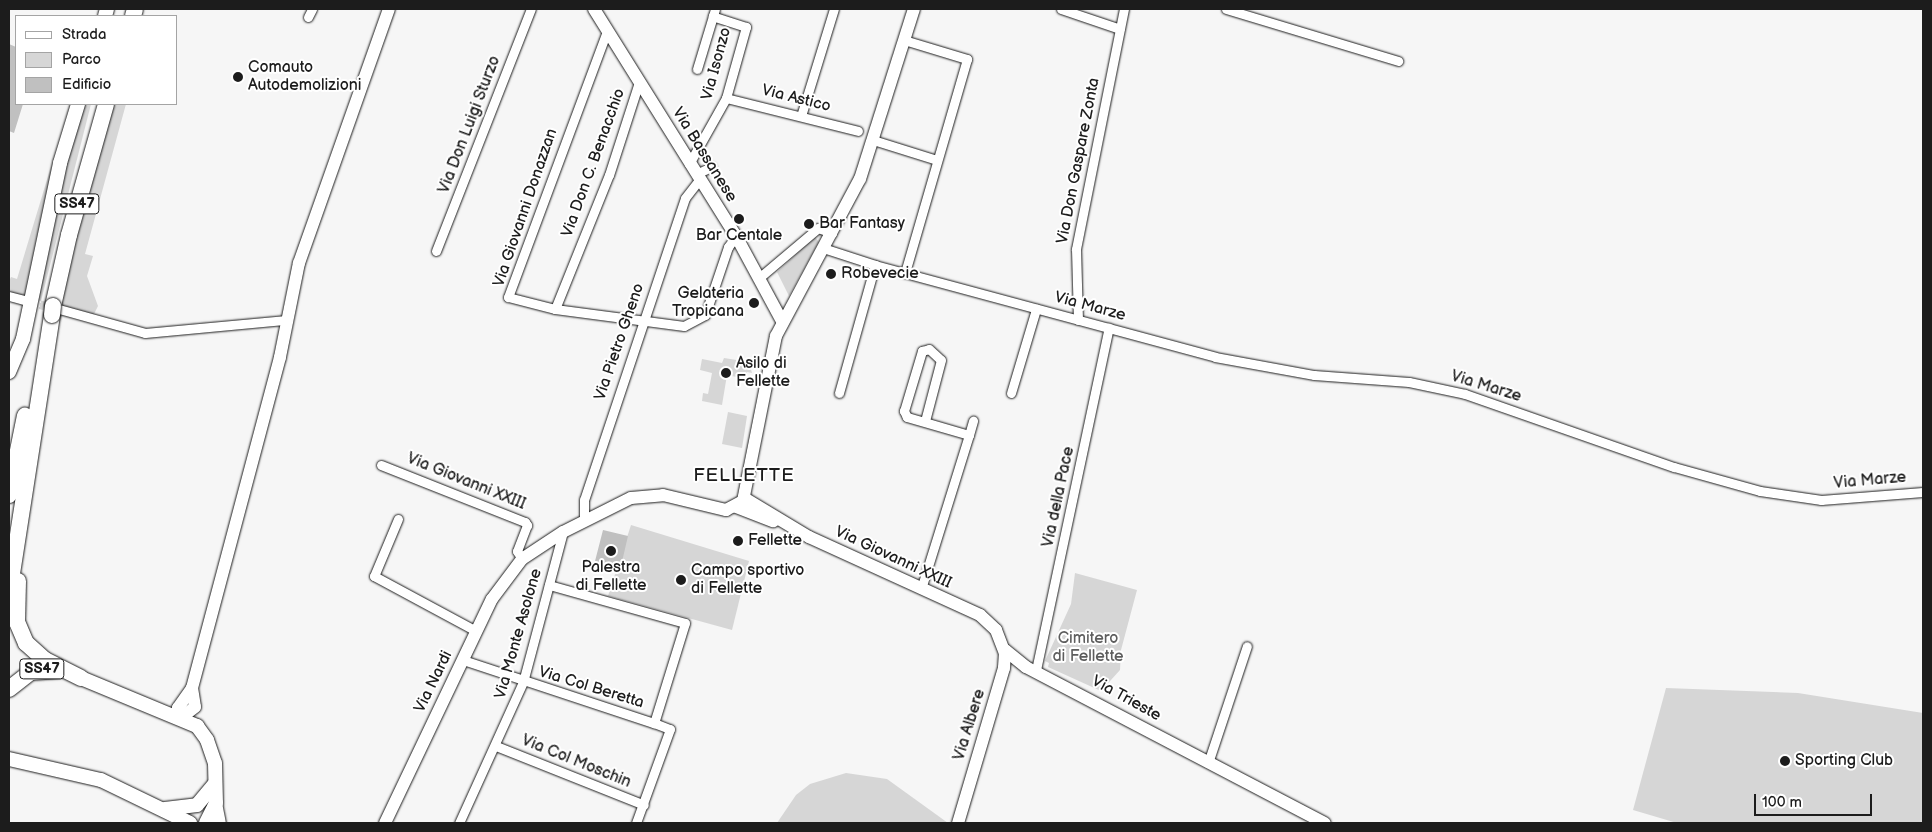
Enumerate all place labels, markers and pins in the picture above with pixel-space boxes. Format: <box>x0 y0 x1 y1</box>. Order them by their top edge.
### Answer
place label: Comauto Autodemolizioni <box>248 58 362 96</box>
marker: Comauto Autodemolizioni <box>232 71 244 83</box>
marker: Bar Centale <box>733 213 745 225</box>
place label: Bar Fantasy <box>819 214 905 234</box>
marker: Bar Fantasy <box>803 218 815 230</box>
place label: Bar Centale <box>696 226 782 246</box>
place label: Robevecie <box>841 264 919 284</box>
marker: Robevecie <box>825 268 837 280</box>
place label: Gelateria Tropicana <box>672 284 744 322</box>
marker: Gelateria Tropicana <box>748 297 760 309</box>
place label: Asilo di Fellette <box>736 354 790 392</box>
marker: Asilo di Fellette <box>720 367 732 379</box>
place label: Fellette <box>748 531 802 551</box>
marker: Fellette <box>732 535 744 547</box>
marker: Palestra di Fellette <box>605 545 617 557</box>
place label: Palestra di Fellette <box>575 558 647 596</box>
place label: Campo sportivo di Fellette <box>691 561 804 599</box>
marker: Campo sportivo di Fellette <box>675 574 687 586</box>
place label: Sporting Club <box>1795 751 1893 771</box>
marker: Sporting Club <box>1779 755 1791 767</box>

